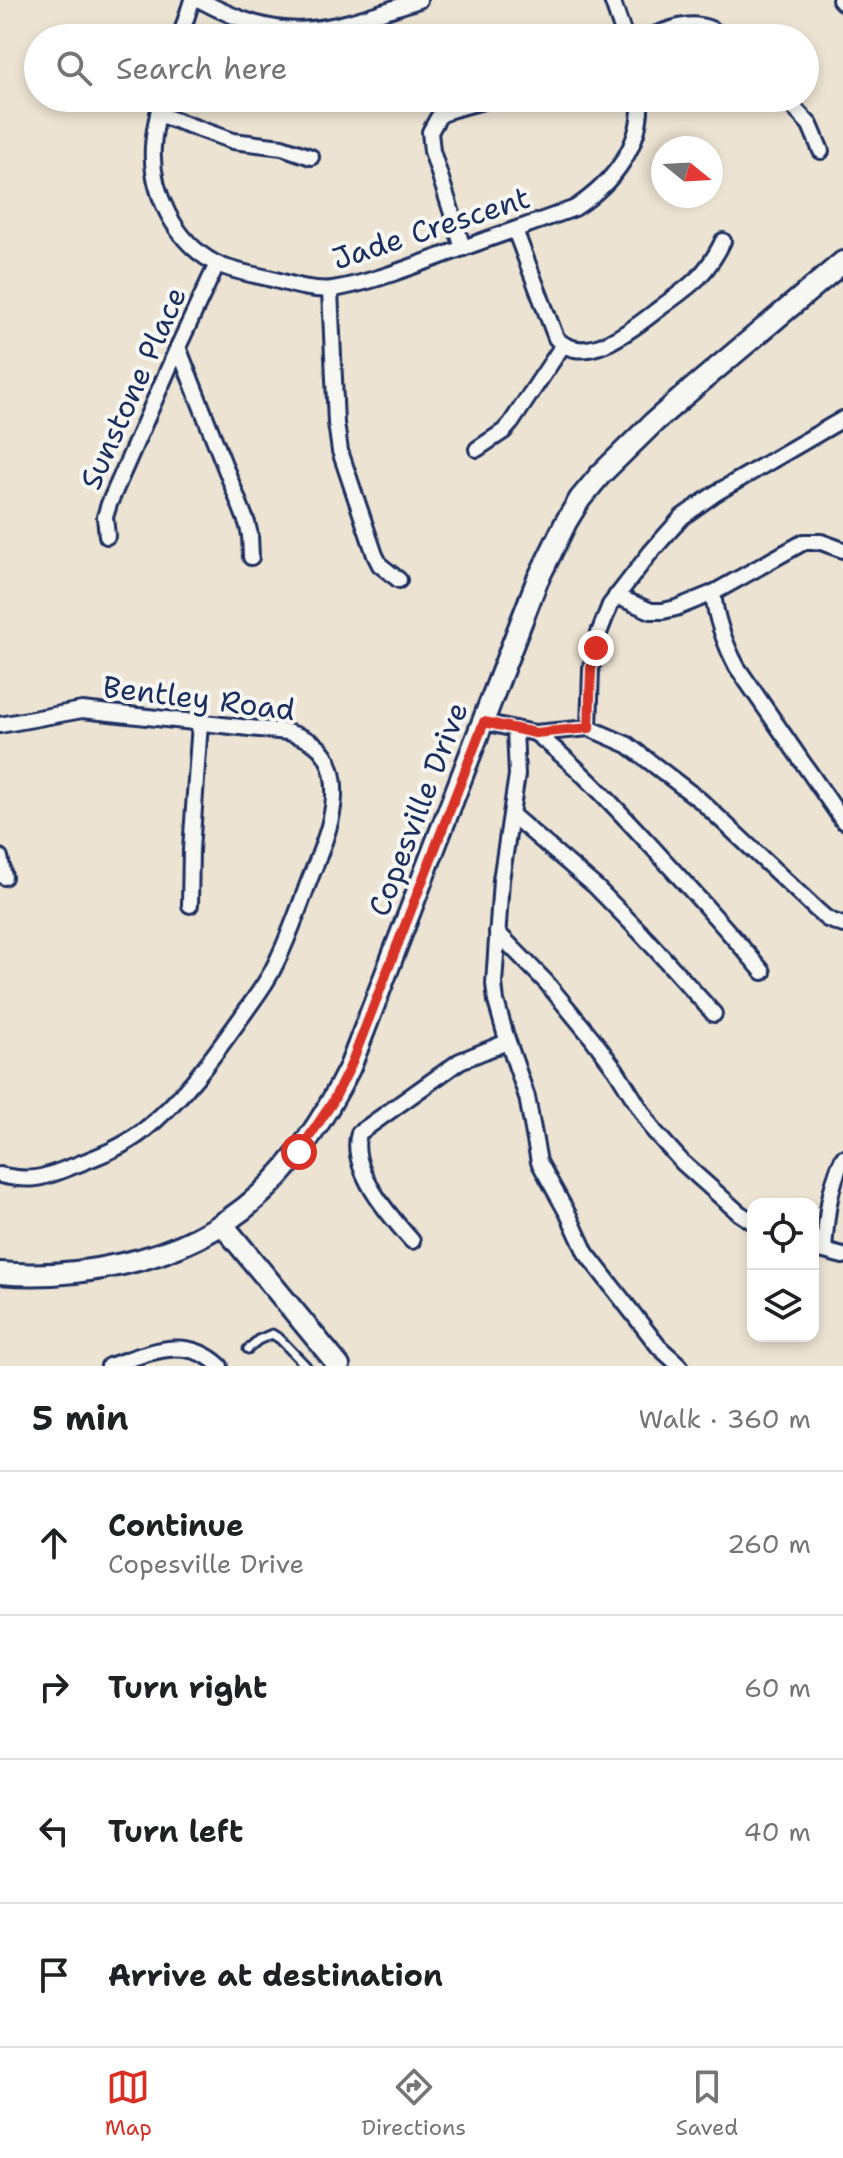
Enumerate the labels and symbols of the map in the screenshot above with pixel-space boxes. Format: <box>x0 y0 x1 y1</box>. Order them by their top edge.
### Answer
north arrow <box>651 136 723 208</box>
street label: Jade Crescent <box>327 177 535 279</box>
street label: Sunstone Place <box>70 280 196 496</box>
route end <box>578 630 614 666</box>
street label: Bentley Road <box>101 666 297 730</box>
street label: Copesville Drive <box>358 696 478 922</box>
route start <box>281 1134 317 1170</box>

